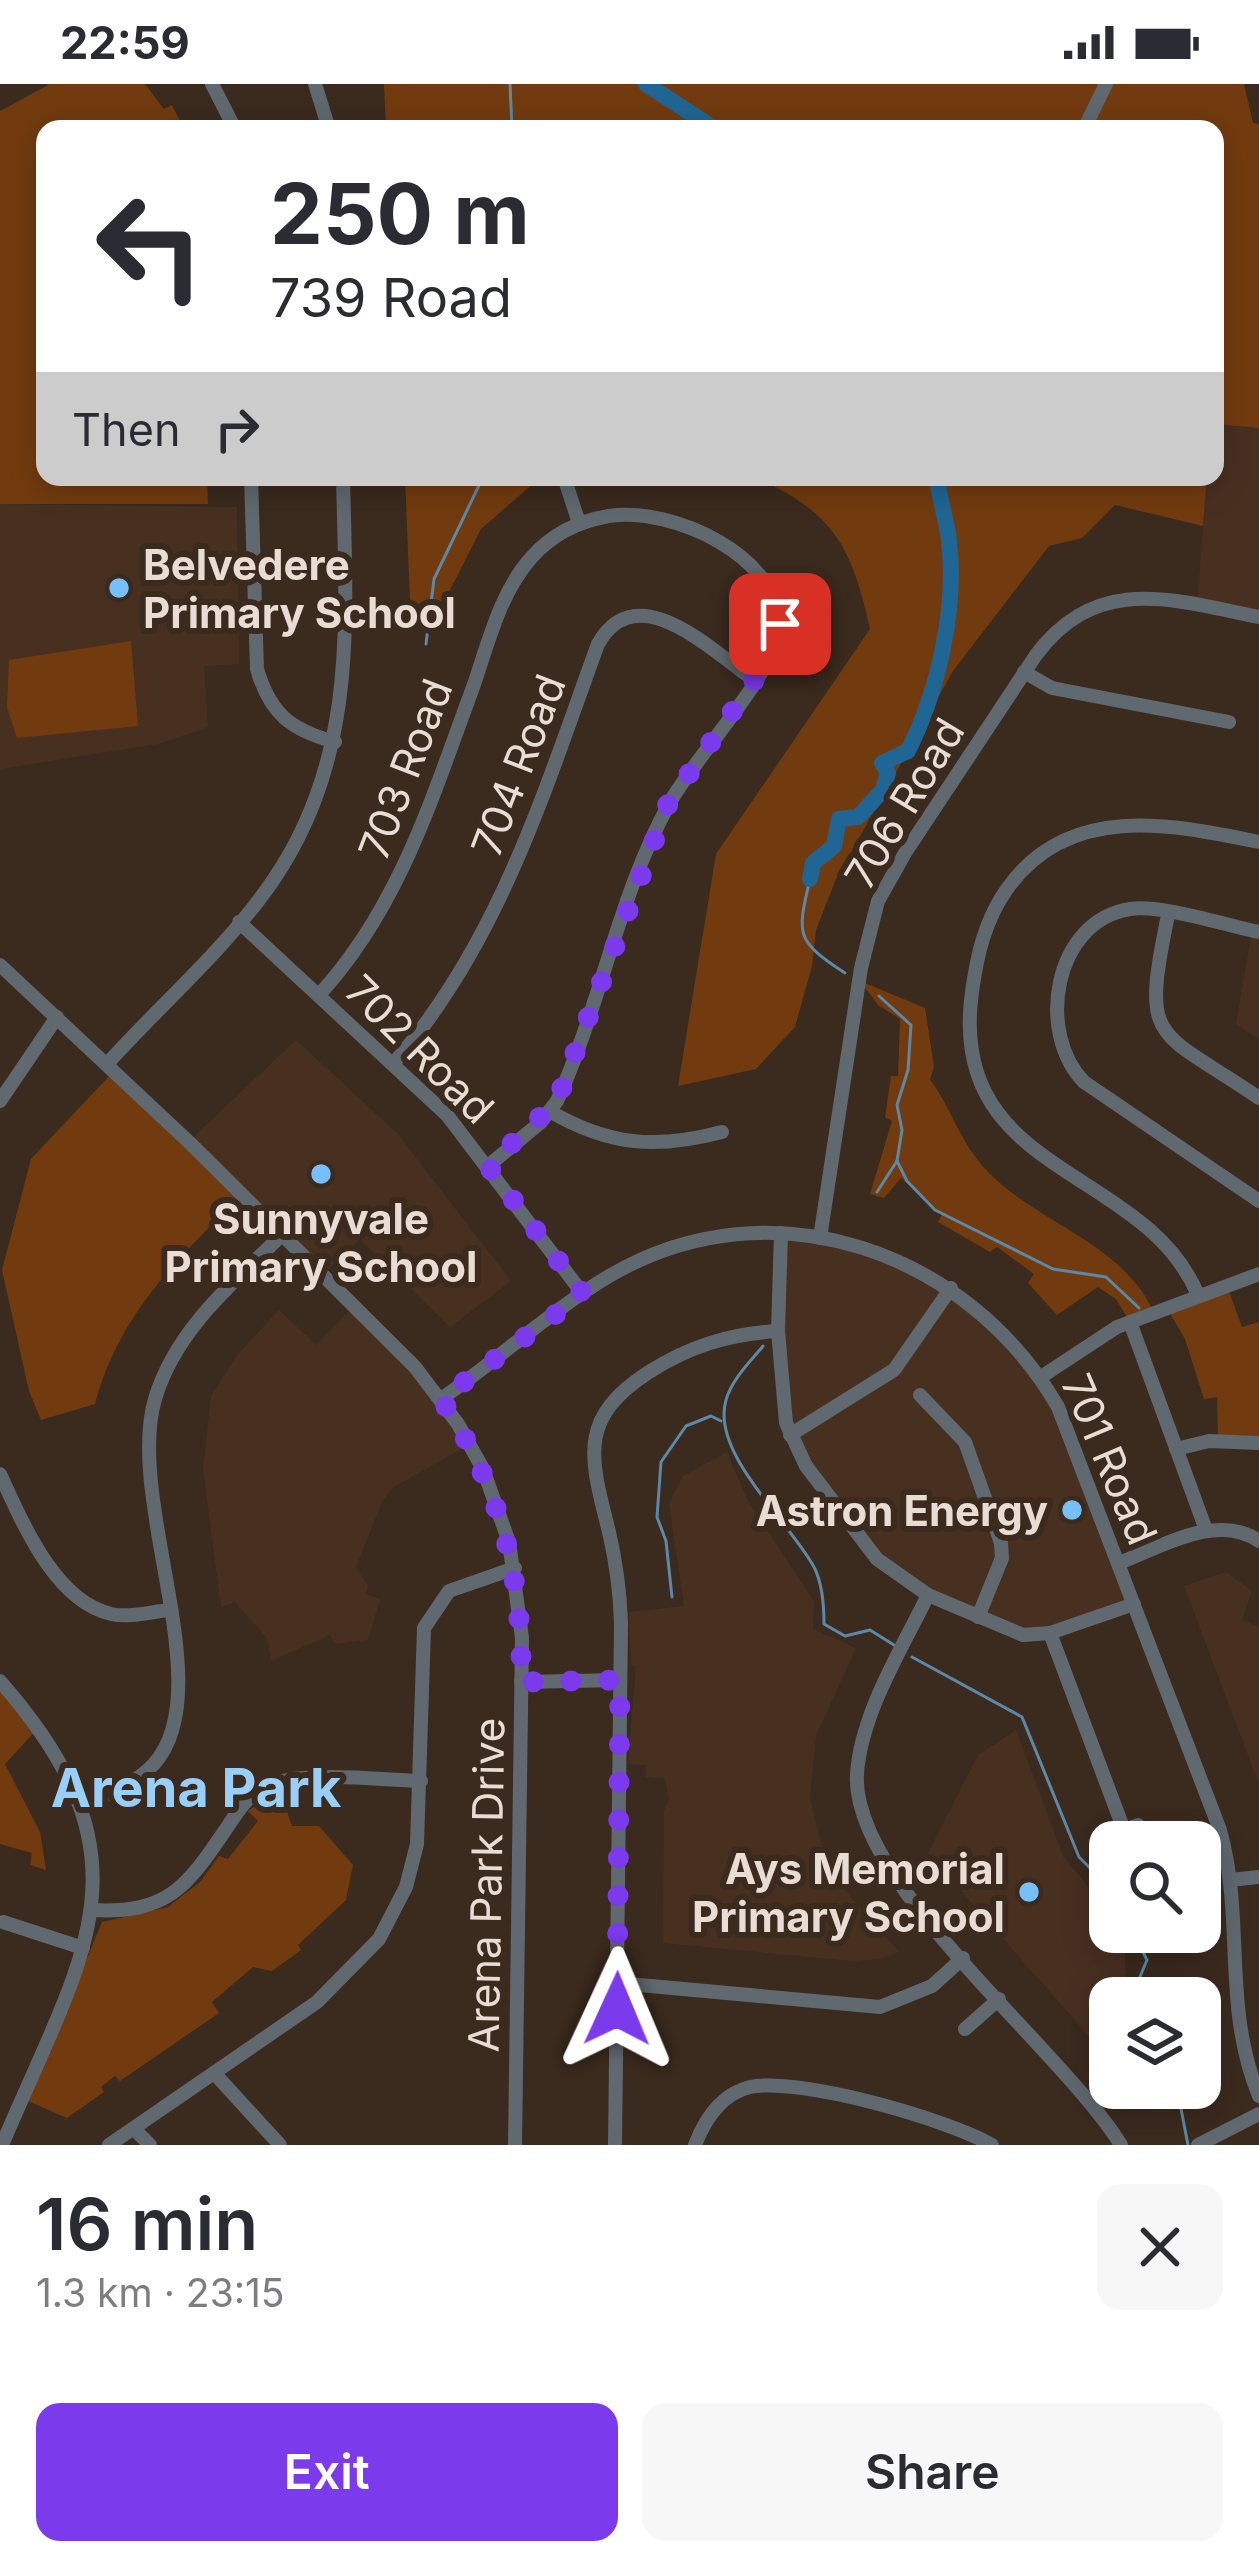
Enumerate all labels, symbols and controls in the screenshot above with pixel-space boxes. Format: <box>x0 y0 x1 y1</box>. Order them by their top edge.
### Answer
text: 22:59 <box>60 15 190 70</box>
text: 250 m <box>270 163 530 264</box>
icon: left <box>72 168 228 324</box>
text: 739 Road <box>270 265 512 330</box>
icon: right <box>204 396 270 462</box>
text: Then <box>72 402 180 457</box>
place label: Belvedere Primary School <box>143 539 456 638</box>
pin <box>729 573 831 675</box>
marker: Belvedere Primary School <box>106 575 132 601</box>
icon: arrive <box>747 591 813 657</box>
street label: 704 Road <box>460 667 576 863</box>
street label: 703 Road <box>347 672 463 866</box>
street label: 706 Road <box>834 709 974 897</box>
street label: 702 Road <box>335 964 505 1134</box>
marker: Sunnyvale Primary School <box>308 1161 334 1187</box>
place label: Sunnyvale Primary School <box>165 1193 477 1292</box>
street label: 701 Road <box>1051 1366 1169 1552</box>
place label: Astron Energy <box>756 1485 1048 1536</box>
marker: Astron Energy <box>1059 1497 1085 1523</box>
street label: Arena Park Drive <box>458 1717 514 2053</box>
district label: Arena Park <box>51 1755 342 1820</box>
map controls <box>1089 1821 1221 2109</box>
button: search <box>1089 1821 1221 1953</box>
place label: Ays Memorial Primary School <box>692 1843 1005 1942</box>
marker: Ays Memorial Primary School <box>1016 1879 1042 1905</box>
position arrow <box>554 1946 680 2072</box>
button: layers <box>1089 1977 1221 2109</box>
text: 16 min <box>36 2180 258 2267</box>
button: close <box>1097 2184 1223 2310</box>
text: 1.3 km · 23:15 <box>36 2269 285 2316</box>
button: Exit <box>36 2403 618 2541</box>
button: Share <box>642 2403 1223 2541</box>

